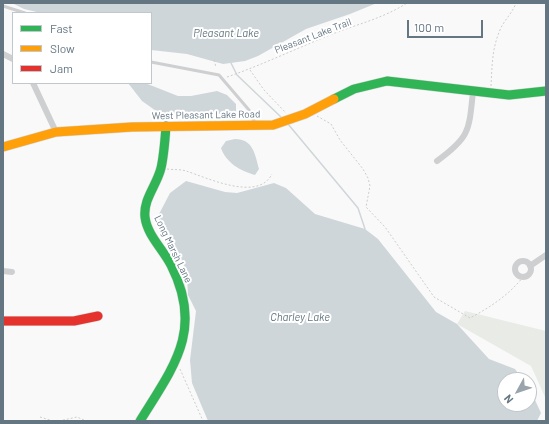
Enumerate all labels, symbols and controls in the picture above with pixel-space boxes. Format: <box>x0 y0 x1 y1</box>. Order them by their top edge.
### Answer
legend <box>12 12 152 84</box>
scale bar <box>409 12 485 38</box>
street label: Pleasant Lake Trail <box>273 16 353 56</box>
text: 100 m <box>414 20 444 34</box>
text: Fast <box>50 21 73 35</box>
water label: Pleasant Lake <box>193 26 259 40</box>
text: Slow <box>50 41 75 55</box>
text: Jam <box>50 61 73 75</box>
street label: West Pleasant Lake Road <box>152 108 260 122</box>
street label: Long Marsh Lane <box>152 213 194 285</box>
water label: Charley Lake <box>270 310 330 324</box>
north arrow <box>497 372 537 412</box>
text: N <box>501 392 516 406</box>

